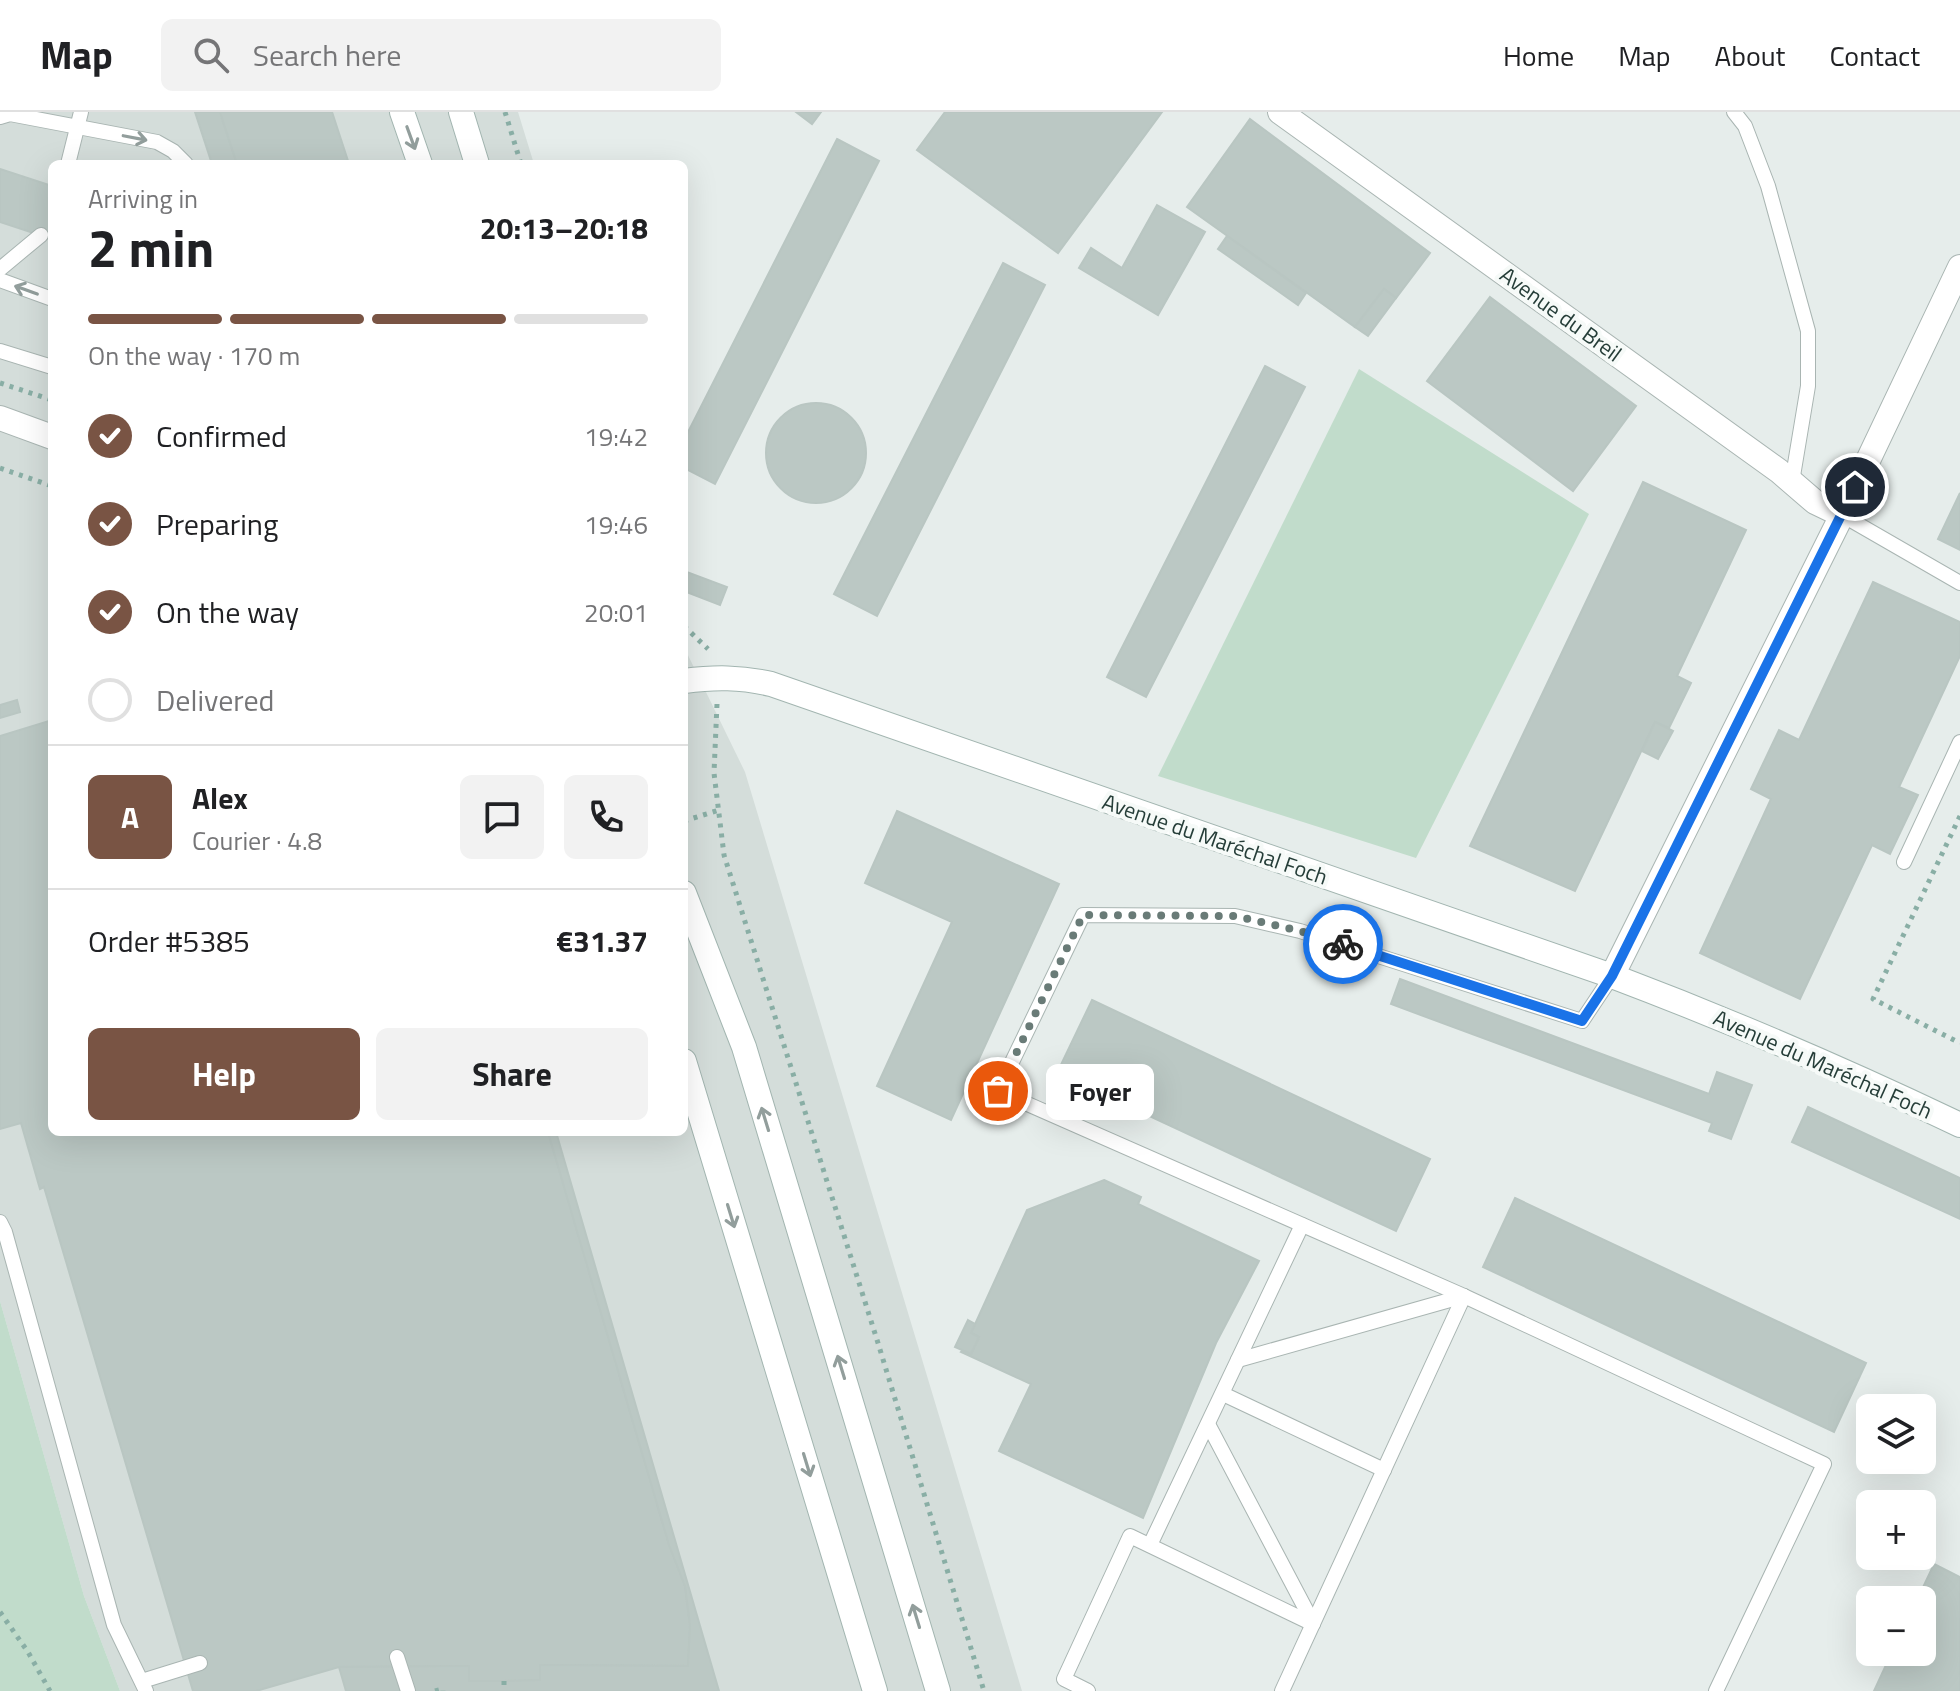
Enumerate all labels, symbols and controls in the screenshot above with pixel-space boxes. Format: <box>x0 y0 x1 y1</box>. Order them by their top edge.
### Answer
search box <box>161 19 721 91</box>
text: Map <box>40 26 113 84</box>
text: Search here <box>253 32 402 78</box>
icon: search <box>189 33 233 77</box>
text: Home <box>1503 34 1574 77</box>
text: Map <box>1618 34 1671 77</box>
text: About <box>1715 34 1785 77</box>
text: Contact <box>1829 34 1920 77</box>
one-way arrow <box>405 125 419 150</box>
one-way arrow <box>122 132 147 147</box>
text: Arriving in <box>88 179 198 218</box>
text: 20:13–20:18 <box>480 205 648 251</box>
text: 2 min <box>88 208 214 287</box>
street label: Avenue du Breil <box>1493 258 1629 370</box>
one-way arrow <box>14 281 39 296</box>
text: On the way · 170 m <box>88 336 300 375</box>
text: Confirmed <box>156 413 287 459</box>
icon: check <box>88 414 132 458</box>
text: 19:42 <box>584 417 648 456</box>
pin <box>1821 453 1889 521</box>
icon: home <box>1833 465 1877 509</box>
text: Preparing <box>156 501 278 547</box>
icon: check <box>88 502 132 546</box>
text: 19:46 <box>584 505 648 544</box>
text: On the way <box>156 589 299 635</box>
icon: check <box>88 590 132 634</box>
text: 20:01 <box>584 593 648 632</box>
text: Delivered <box>156 677 274 723</box>
text: Alex <box>192 775 248 821</box>
button: chat <box>460 775 544 859</box>
button: phone <box>564 775 648 859</box>
street label: Avenue du Maréchal Foch <box>1098 784 1332 894</box>
text: A <box>121 794 139 840</box>
text: Courier · 4.8 <box>192 821 322 860</box>
courier <box>1303 904 1383 984</box>
text: Order #5385 <box>88 918 250 964</box>
text: €31.37 <box>556 918 648 964</box>
icon: bike <box>1321 922 1365 966</box>
street label: Avenue du Maréchal Foch <box>1708 1000 1938 1128</box>
button: Help <box>88 1028 360 1120</box>
button: Share <box>376 1028 648 1120</box>
pin <box>964 1057 1032 1125</box>
callout: Foyer <box>1046 1063 1154 1119</box>
icon: bag <box>976 1069 1020 1113</box>
text: Foyer <box>1069 1072 1131 1111</box>
one-way arrow <box>757 1106 772 1132</box>
one-way arrow <box>724 1202 739 1228</box>
one-way arrow <box>832 1355 847 1380</box>
map controls <box>1856 1394 1936 1666</box>
button: layers <box>1856 1394 1936 1474</box>
one-way arrow <box>800 1451 815 1477</box>
button: + <box>1856 1490 1936 1570</box>
button: − <box>1856 1586 1936 1666</box>
one-way arrow <box>908 1604 923 1630</box>

